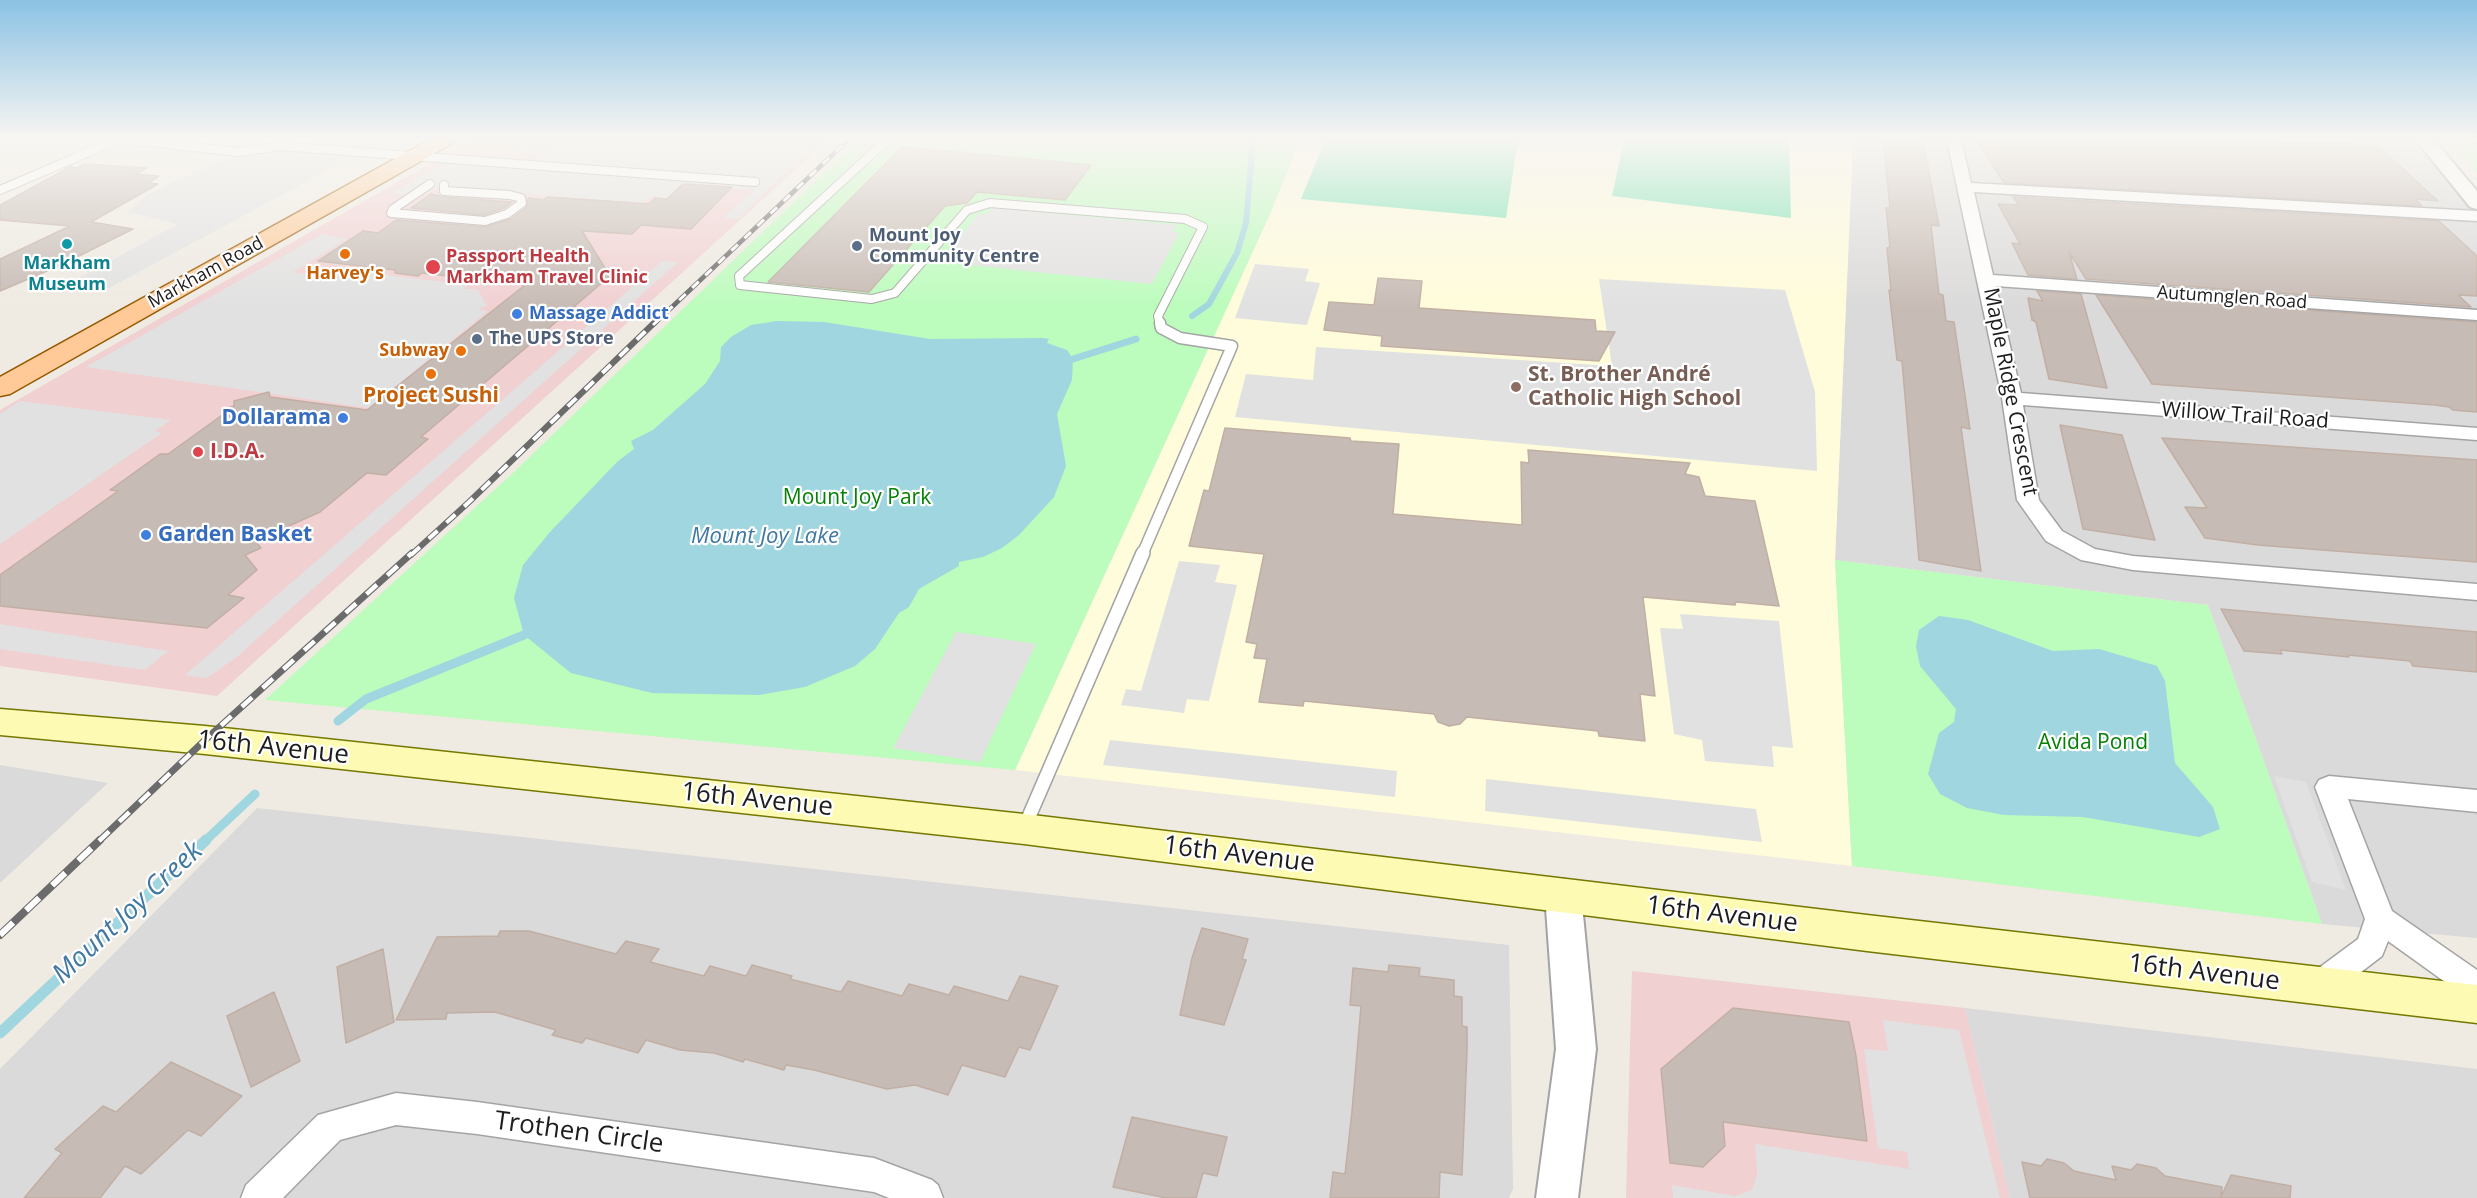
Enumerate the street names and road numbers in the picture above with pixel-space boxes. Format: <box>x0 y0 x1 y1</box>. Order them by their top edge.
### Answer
street label: Markham Road <box>145 232 267 314</box>
street label: Autumnglen Road <box>2156 282 2308 314</box>
street label: Maple Ridge Crescent <box>1977 286 2043 498</box>
street label: Willow Trail Road <box>2161 398 2329 434</box>
street label: 16th Avenue <box>196 725 350 771</box>
street label: 16th Avenue <box>680 777 834 823</box>
street label: 16th Avenue <box>1162 830 1316 880</box>
street label: 16th Avenue <box>1645 890 1799 940</box>
street label: 16th Avenue <box>2127 948 2281 998</box>
street label: Trothen Circle <box>493 1106 665 1160</box>

